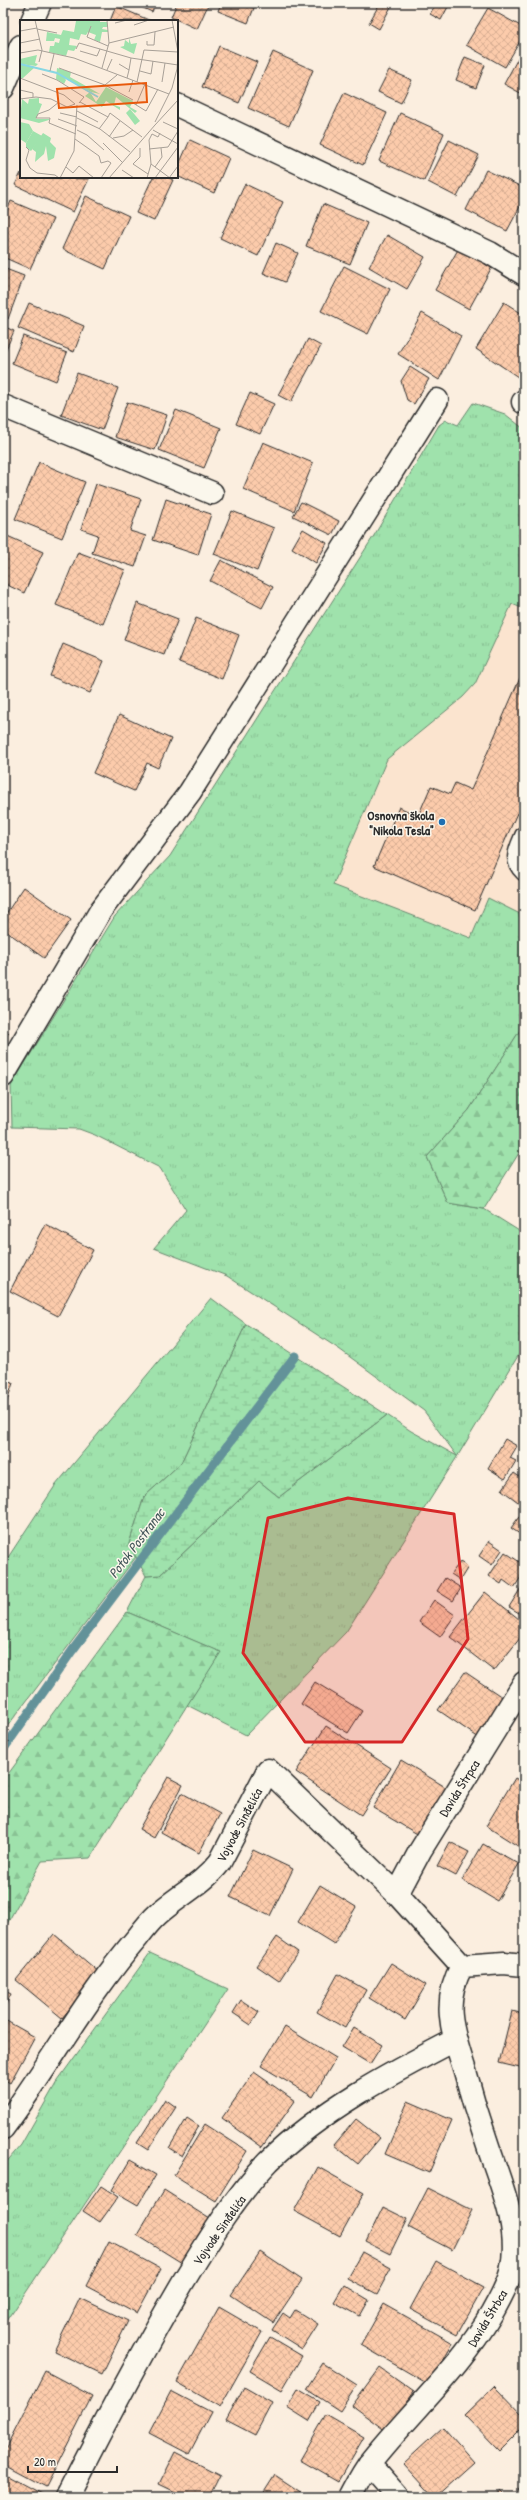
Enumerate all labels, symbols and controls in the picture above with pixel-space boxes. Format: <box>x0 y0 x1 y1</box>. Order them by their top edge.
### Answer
inset map <box>20 20 178 178</box>
place label: Osnovna škola "Nikola Tesla" <box>367 806 435 839</box>
marker: Osnovna škola "Nikola Tesla" <box>437 817 447 827</box>
water label: Potok Postranac <box>104 1503 169 1582</box>
street label: Davida Štrpca <box>434 1756 484 1820</box>
street label: Vojvode Sinđelića <box>212 1785 266 1865</box>
street label: Vojvode Sinđelića <box>188 2191 250 2269</box>
street label: Davida Štrbca <box>463 2286 511 2350</box>
scale bar <box>28 2448 117 2474</box>
text: 20 m <box>34 2453 56 2470</box>

